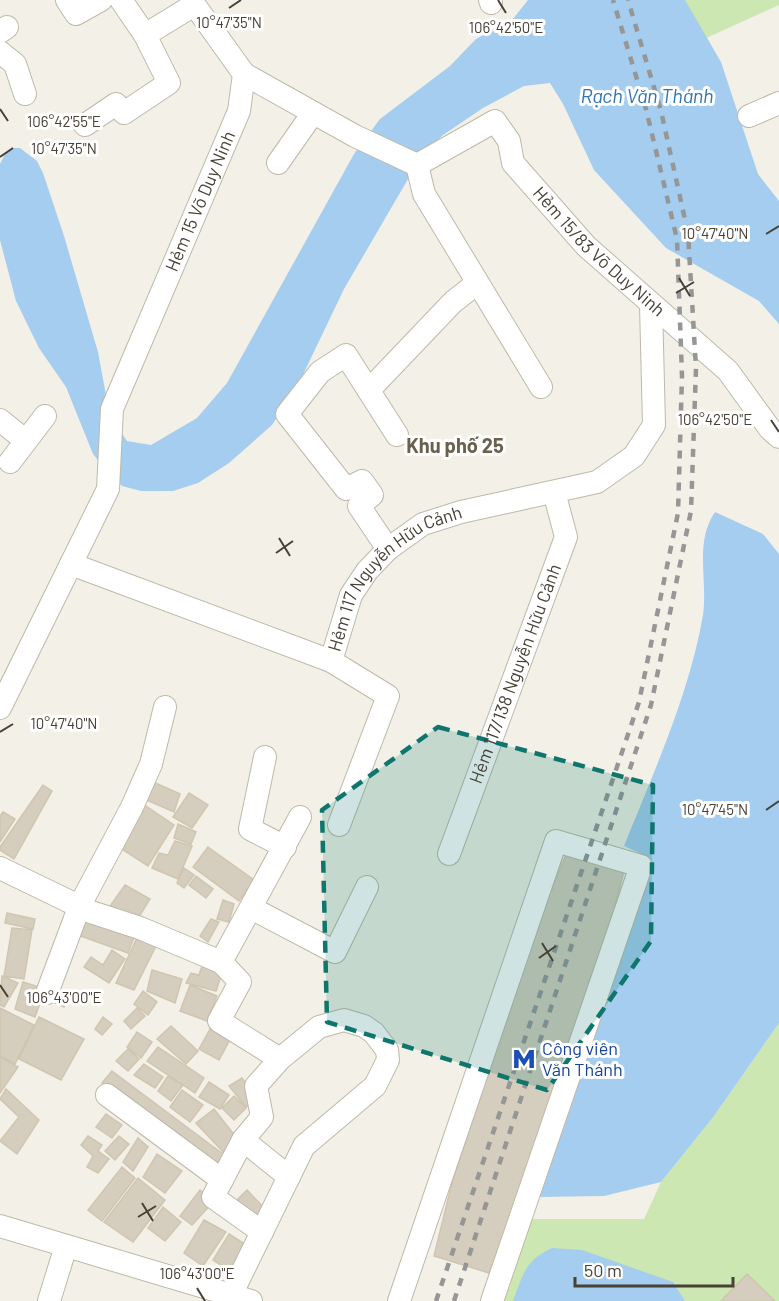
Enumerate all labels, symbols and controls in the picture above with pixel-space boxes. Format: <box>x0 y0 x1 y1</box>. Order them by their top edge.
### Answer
text: 10°47'35"N <box>196 13 262 31</box>
text: 106°42'50"E <box>469 18 543 36</box>
water label: Rạch Văn Thánh <box>580 83 714 107</box>
text: 106°42'55"E <box>27 112 101 130</box>
street label: Hẻm 15 Võ Duy Ninh <box>160 127 239 275</box>
text: 10°47'35"N <box>31 139 97 157</box>
street label: Hẻm 15/83 Võ Duy Ninh <box>529 182 670 321</box>
text: 10°47'40"N <box>681 224 749 242</box>
text: 106°42'50"E <box>678 410 752 428</box>
district label: Khu phố 25 <box>406 433 504 457</box>
street label: Hẻm 117 Nguyễn Hữu Cảnh <box>323 500 465 654</box>
street label: Hẻm 117/138 Nguyễn Hữu Cảnh <box>464 561 565 786</box>
text: 10°47'40"N <box>30 714 98 732</box>
text: 10°47'45"N <box>682 800 748 818</box>
text: 106°43'00"E <box>26 988 102 1006</box>
place label: Công viên Văn Thánh <box>542 1037 623 1080</box>
metro station icon: Công viên Văn Thánh <box>511 1046 537 1072</box>
scale bar <box>575 1250 732 1288</box>
text: 50 m <box>584 1259 622 1281</box>
text: 106°43'00"E <box>159 1264 235 1282</box>

